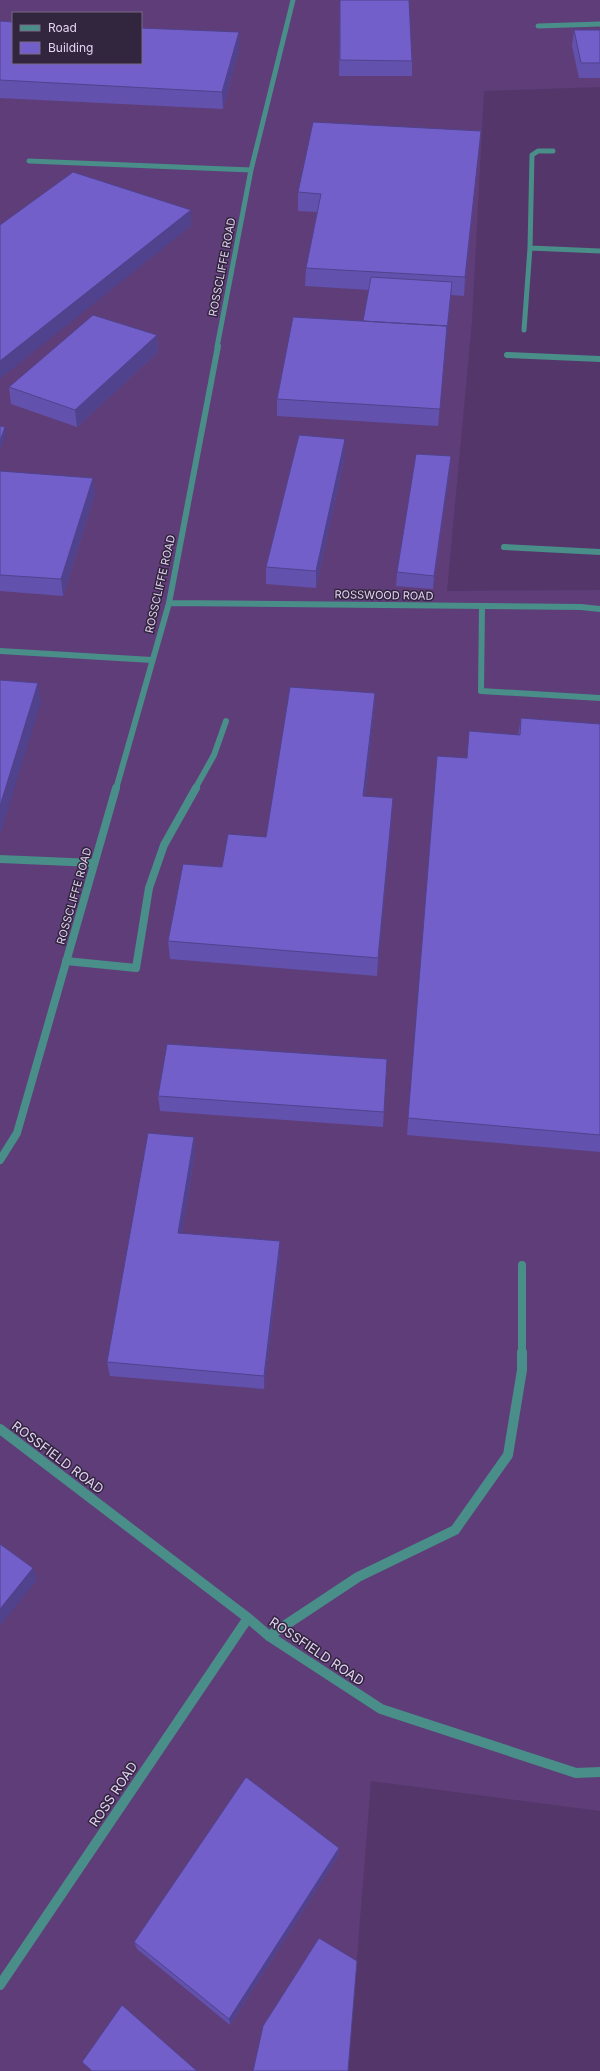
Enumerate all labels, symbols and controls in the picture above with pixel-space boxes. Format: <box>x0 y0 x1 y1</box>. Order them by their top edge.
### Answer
legend <box>12 12 142 64</box>
text: Road <box>48 20 77 35</box>
text: Building <box>48 40 93 55</box>
street label: ROSSCLIFFE ROAD <box>206 216 238 317</box>
street label: ROSSCLIFFE ROAD <box>142 534 178 634</box>
street label: ROSSWOOD ROAD <box>334 587 434 603</box>
street label: ROSSCLIFFE ROAD <box>53 846 95 946</box>
street label: ROSSFIELD ROAD <box>9 1417 107 1497</box>
street label: ROSSFIELD ROAD <box>267 1613 367 1689</box>
street label: ROSS ROAD <box>85 1758 141 1830</box>

